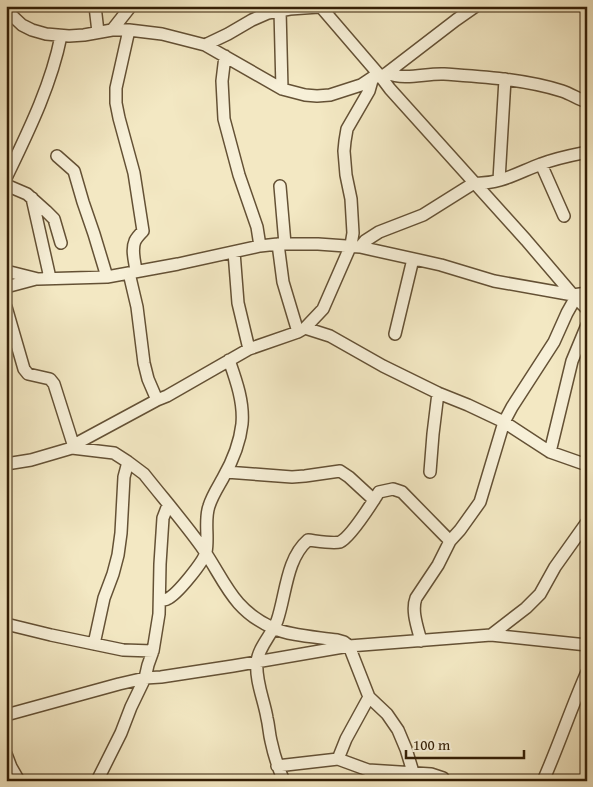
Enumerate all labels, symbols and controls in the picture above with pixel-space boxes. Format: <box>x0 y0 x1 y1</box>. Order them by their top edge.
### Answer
scale bar <box>406 727 523 759</box>
text: 100 m <box>413 734 451 755</box>

